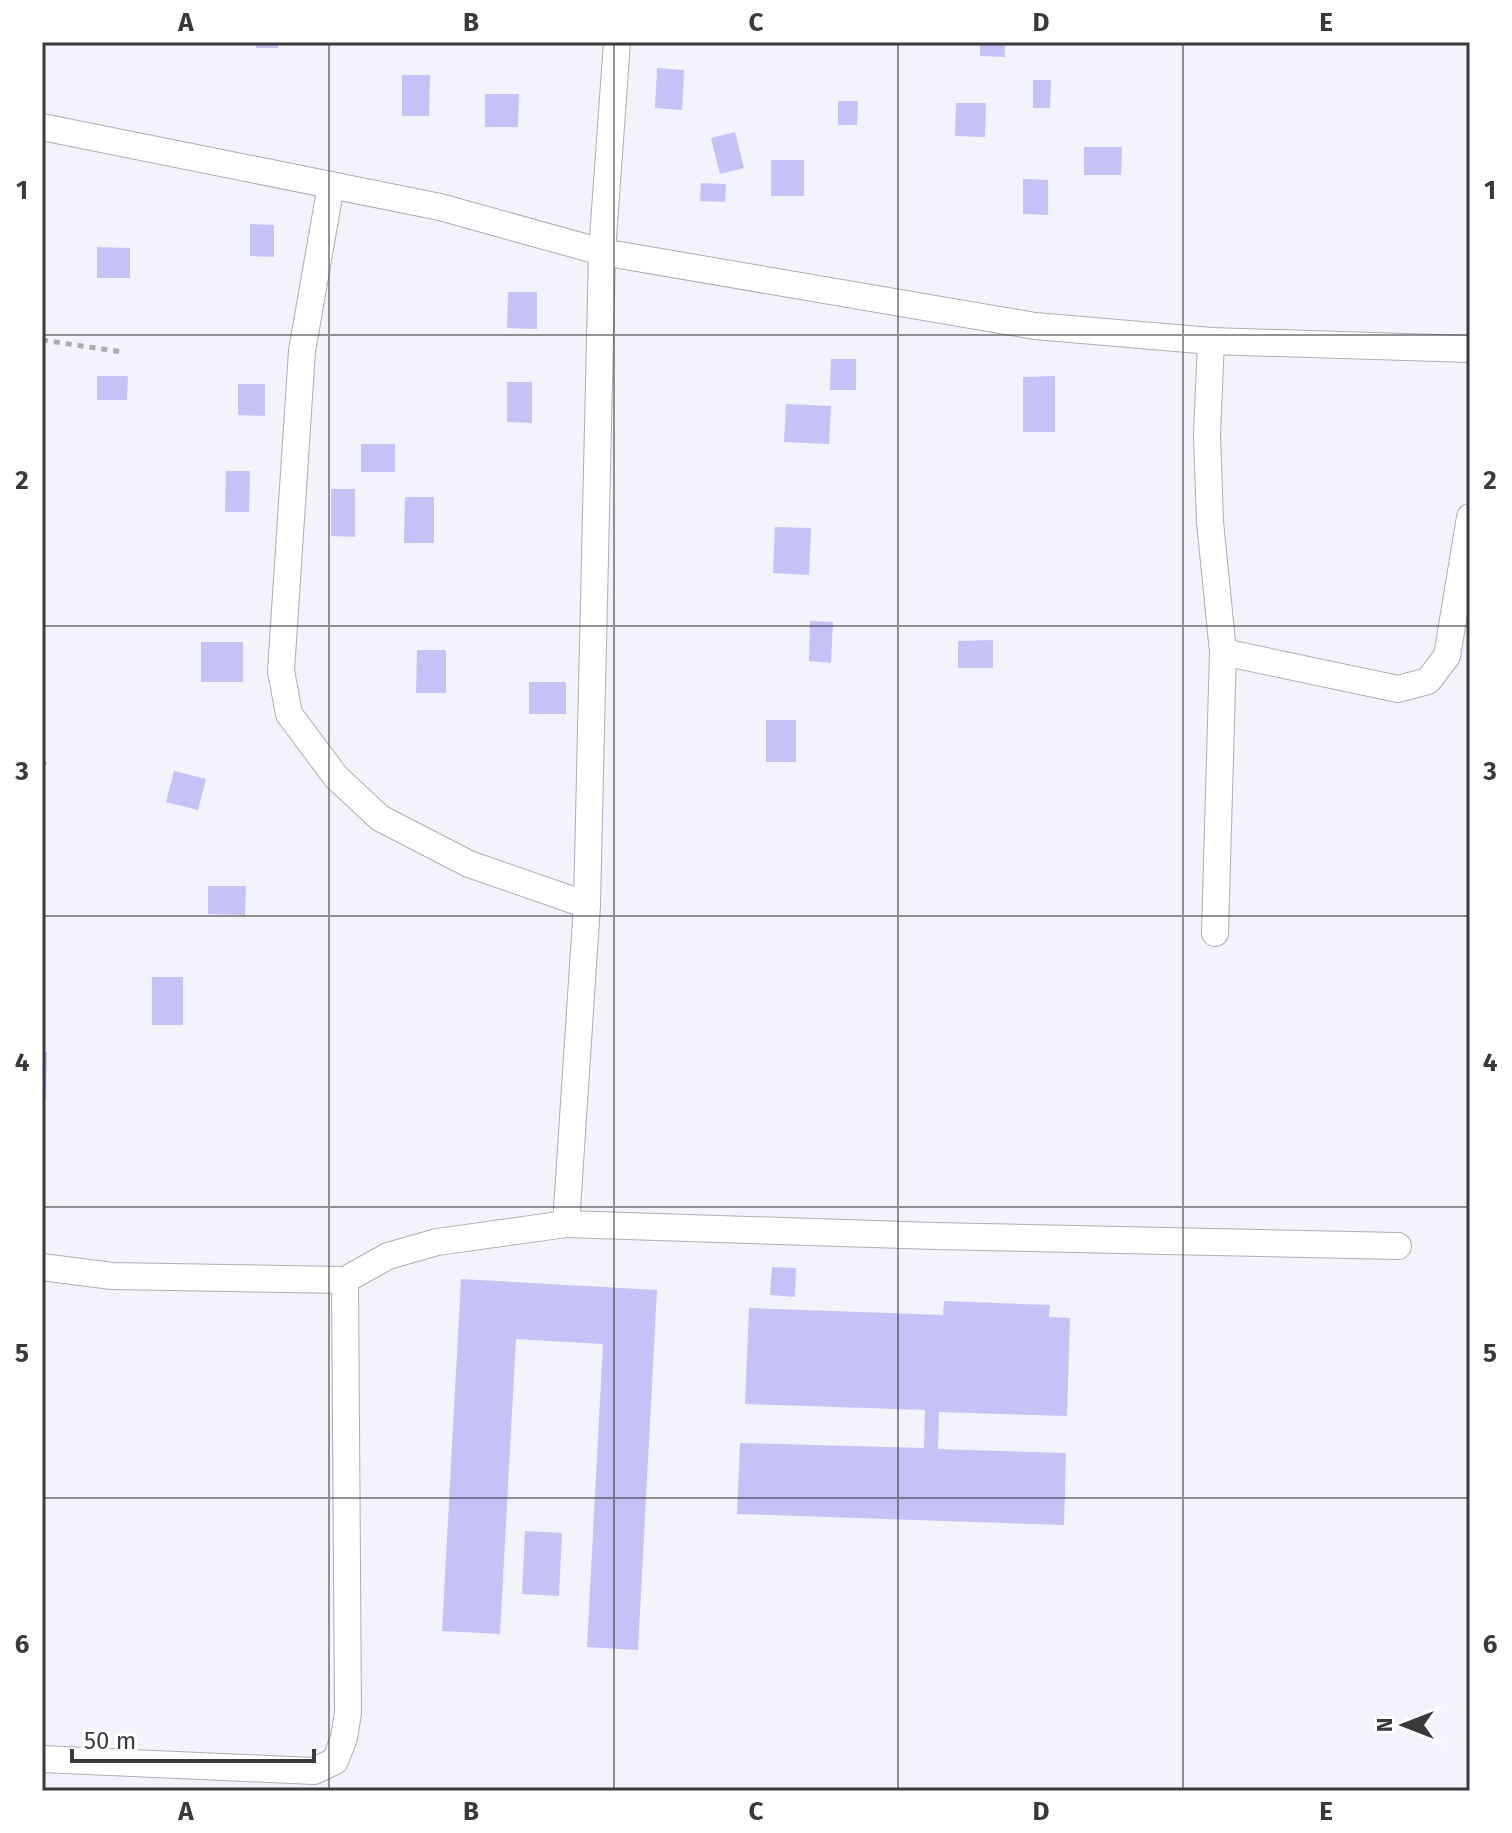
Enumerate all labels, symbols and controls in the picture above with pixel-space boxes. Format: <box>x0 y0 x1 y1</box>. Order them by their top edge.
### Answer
text: A <box>177 7 194 38</box>
text: B <box>463 7 479 38</box>
text: C <box>749 7 764 38</box>
text: D <box>1033 7 1050 38</box>
text: E <box>1319 7 1333 38</box>
text: 1 <box>16 175 28 206</box>
text: 1 <box>1484 175 1496 206</box>
text: 2 <box>15 465 29 496</box>
text: 2 <box>1483 465 1497 496</box>
text: 3 <box>14 756 29 787</box>
text: 3 <box>1482 756 1497 787</box>
text: 4 <box>15 1047 30 1078</box>
text: 4 <box>1483 1047 1498 1078</box>
text: 5 <box>15 1338 29 1369</box>
text: 5 <box>1483 1338 1497 1369</box>
text: 6 <box>15 1629 30 1660</box>
text: 6 <box>1483 1629 1498 1660</box>
north arrow <box>1364 1685 1444 1765</box>
scale bar <box>72 1713 314 1763</box>
text: N <box>1371 1718 1398 1732</box>
text: 50 m <box>84 1727 136 1755</box>
text: A <box>177 1796 194 1827</box>
text: B <box>463 1796 479 1827</box>
text: C <box>749 1796 764 1827</box>
text: D <box>1033 1796 1050 1827</box>
text: E <box>1319 1796 1333 1827</box>

